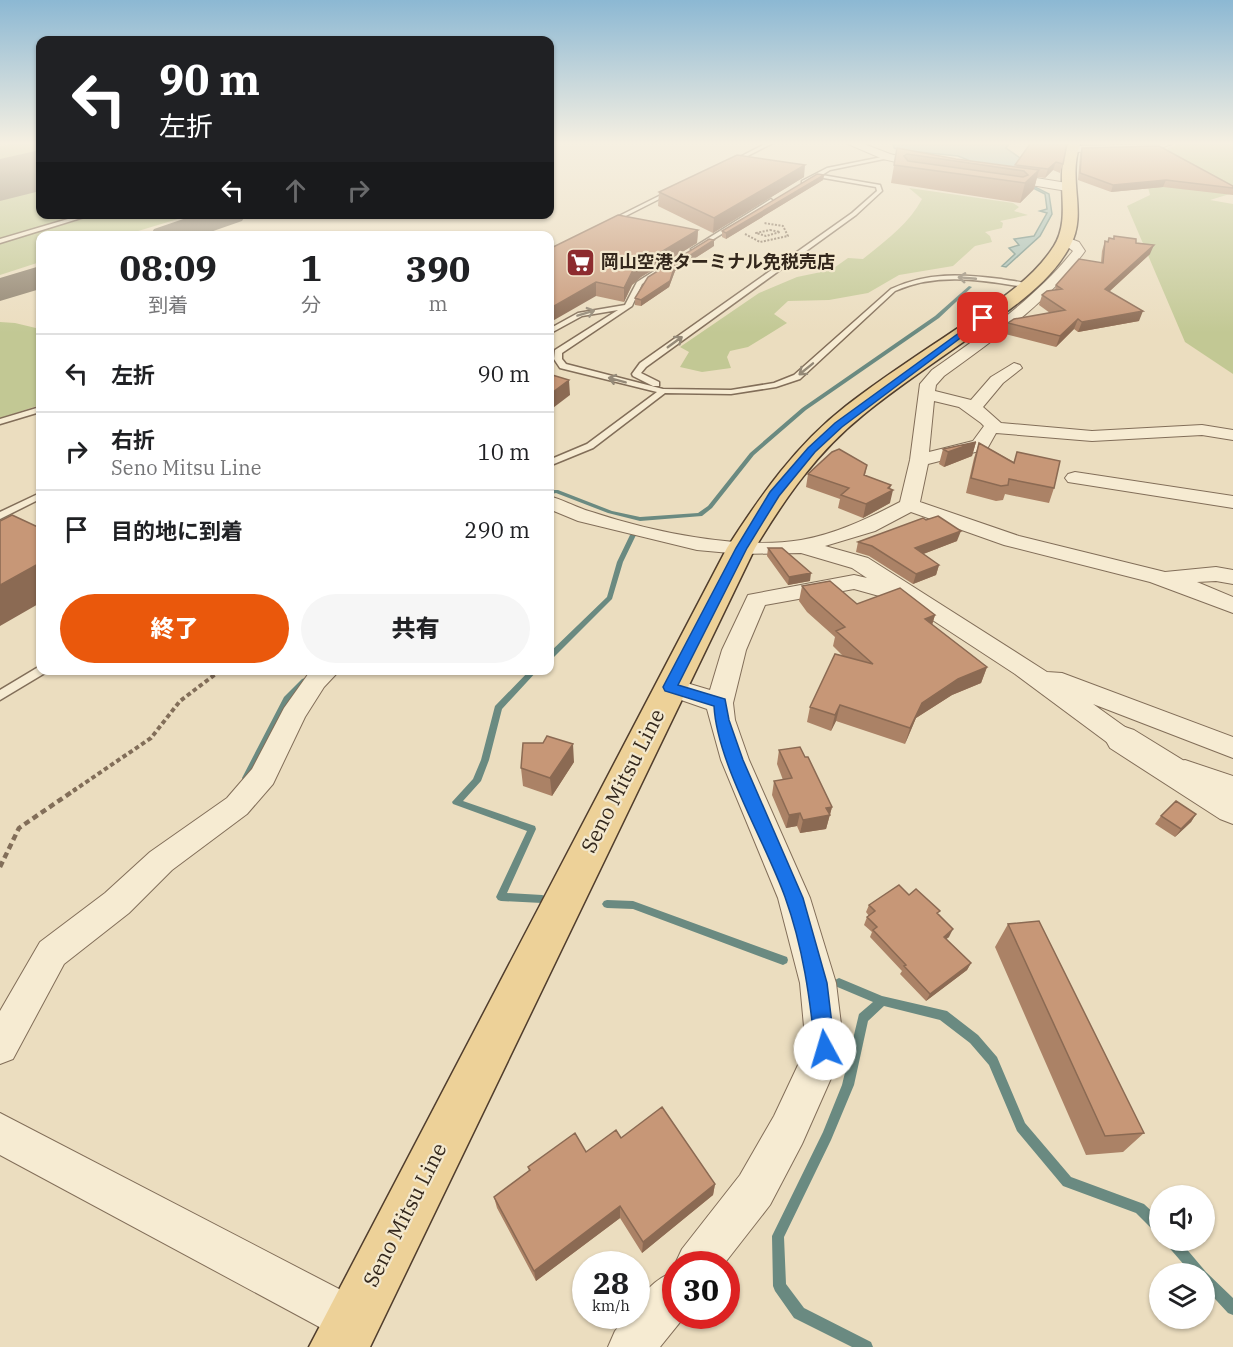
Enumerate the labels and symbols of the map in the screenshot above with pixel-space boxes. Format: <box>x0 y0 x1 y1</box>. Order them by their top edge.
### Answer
supermarket icon: 岡山空港ターミナル免税売店 <box>564 246 596 278</box>
place label: 岡山空港ターミナル免税売店 <box>601 250 835 273</box>
one-way arrow <box>958 272 978 283</box>
pin <box>957 292 1008 343</box>
one-way arrow <box>576 307 595 318</box>
one-way arrow <box>666 336 682 348</box>
one-way arrow <box>798 363 814 376</box>
one-way arrow <box>608 374 627 385</box>
street label: Seno Mitsu Line <box>574 704 670 857</box>
position arrow <box>793 1017 857 1081</box>
street label: Seno Mitsu Line <box>356 1138 452 1291</box>
speed limit sign: 30 <box>662 1251 740 1329</box>

